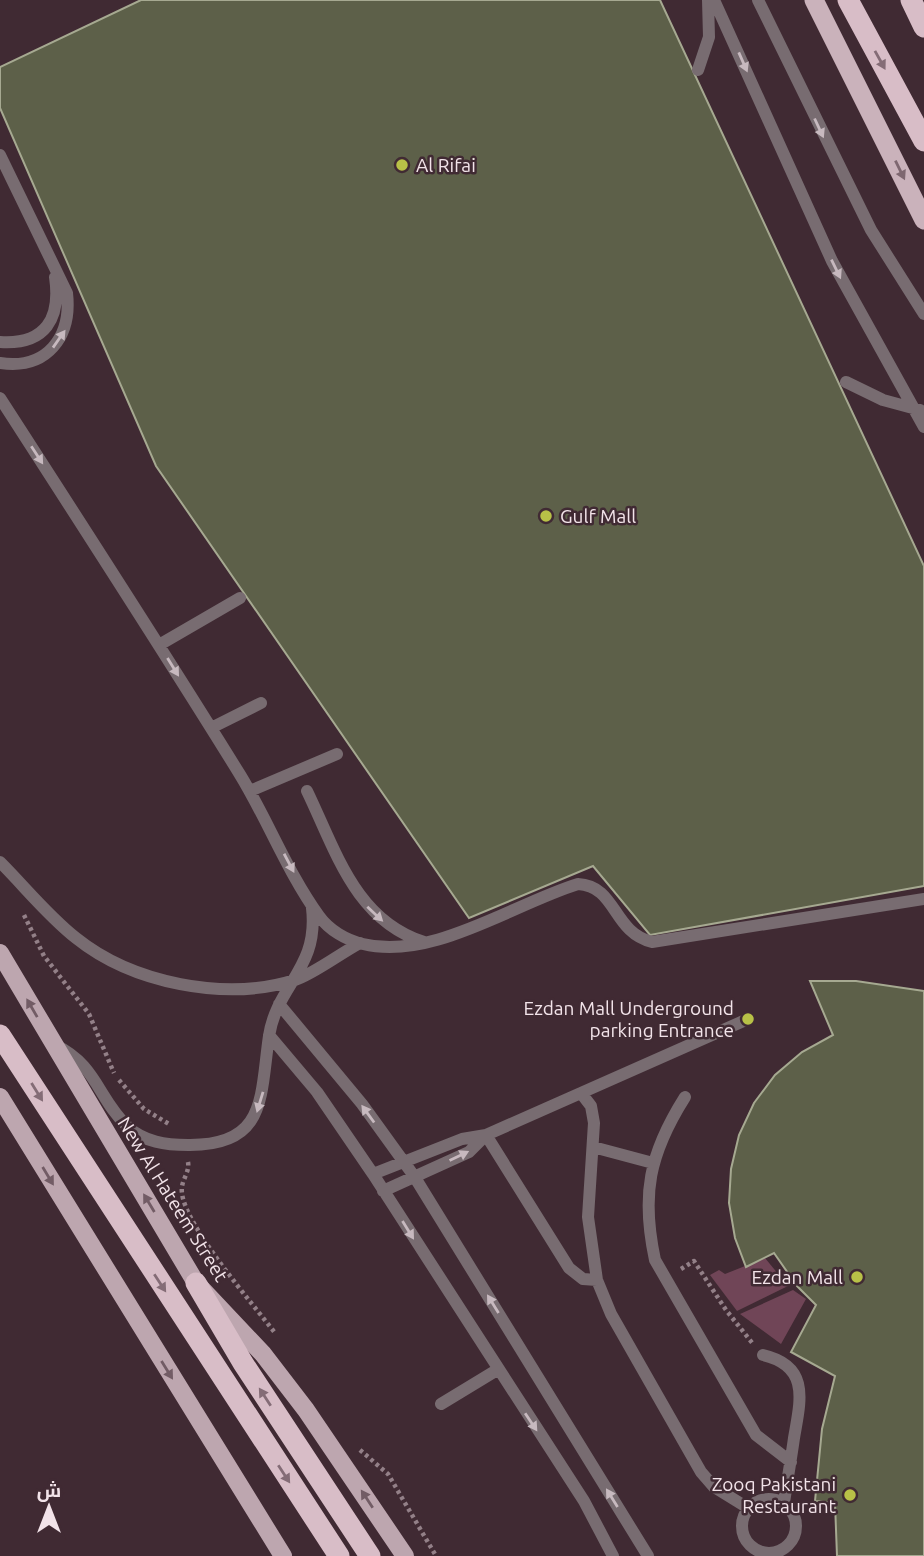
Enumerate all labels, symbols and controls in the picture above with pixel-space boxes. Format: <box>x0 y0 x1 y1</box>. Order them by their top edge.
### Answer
one-way arrow <box>874 50 886 70</box>
one-way arrow <box>737 52 749 72</box>
one-way arrow <box>813 118 824 138</box>
place label: Al Rifai <box>416 154 476 176</box>
marker: Al Rifai <box>394 157 410 173</box>
one-way arrow <box>894 160 905 180</box>
one-way arrow <box>831 259 842 279</box>
one-way arrow <box>52 329 65 349</box>
one-way arrow <box>30 446 43 465</box>
place label: Gulf Mall <box>560 505 636 527</box>
marker: Gulf Mall <box>538 508 554 524</box>
one-way arrow <box>166 658 179 677</box>
one-way arrow <box>283 853 295 873</box>
one-way arrow <box>366 906 383 922</box>
place label: Ezdan Mall Underground parking Entrance <box>523 997 734 1041</box>
one-way arrow <box>26 998 38 1017</box>
marker: Ezdan Mall Underground parking Entrance <box>740 1011 756 1027</box>
one-way arrow <box>31 1082 44 1102</box>
one-way arrow <box>254 1092 264 1113</box>
one-way arrow <box>362 1105 376 1123</box>
street label: New Al Hateem Street <box>113 1113 233 1286</box>
one-way arrow <box>449 1150 469 1162</box>
one-way arrow <box>42 1167 55 1186</box>
one-way arrow <box>143 1193 156 1212</box>
one-way arrow <box>402 1221 415 1240</box>
place label: Ezdan Mall <box>751 1266 843 1288</box>
marker: Ezdan Mall <box>849 1269 865 1285</box>
one-way arrow <box>154 1274 167 1293</box>
one-way arrow <box>487 1294 500 1314</box>
one-way arrow <box>161 1361 173 1380</box>
one-way arrow <box>258 1388 272 1406</box>
one-way arrow <box>524 1413 538 1431</box>
one-way arrow <box>277 1465 291 1483</box>
north arrow <box>14 1472 84 1542</box>
place label: Zooq Pakistani Restaurant <box>712 1473 837 1517</box>
text: ش <box>37 1479 61 1502</box>
marker: Zooq Pakistani Restaurant <box>842 1487 858 1503</box>
one-way arrow <box>606 1488 619 1507</box>
one-way arrow <box>360 1490 374 1508</box>

